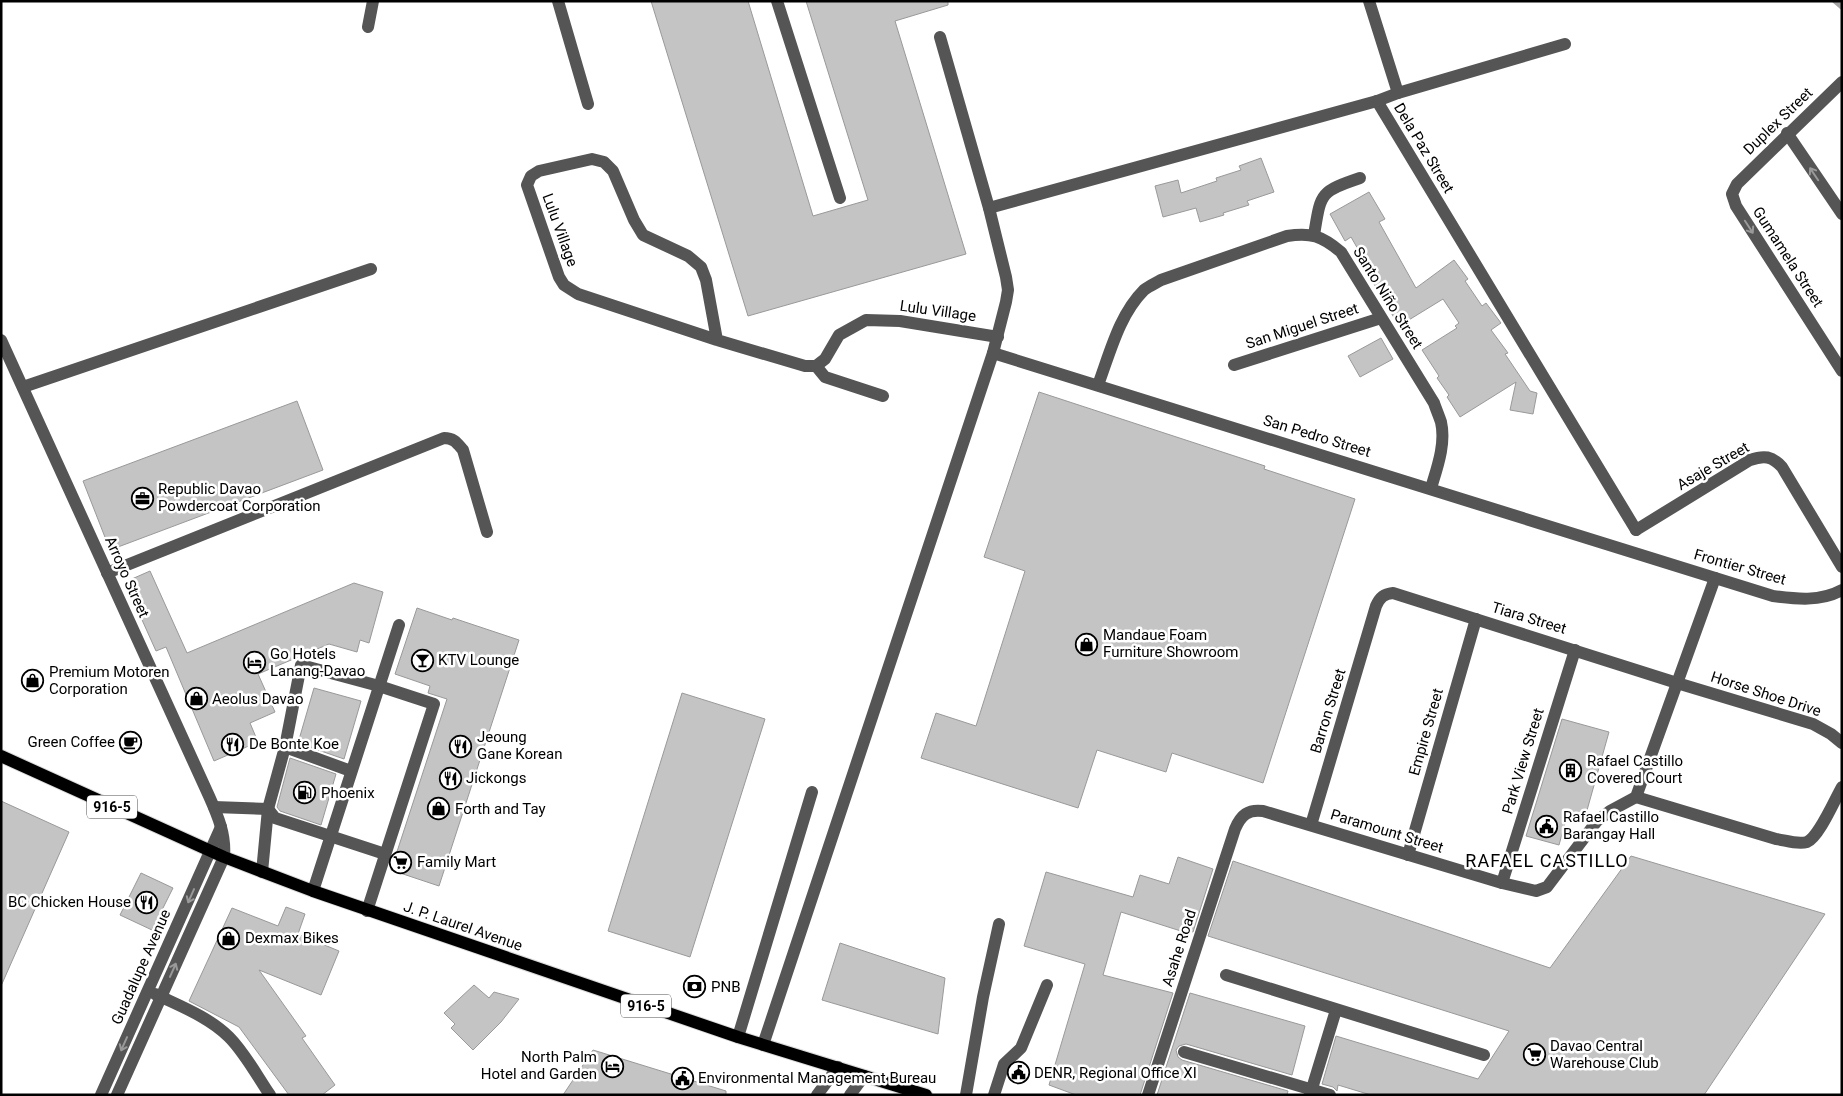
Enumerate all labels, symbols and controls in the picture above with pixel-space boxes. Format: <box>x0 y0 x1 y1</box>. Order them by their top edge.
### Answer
street label: Duplex Street <box>1740 84 1816 158</box>
street label: Dela Paz Street <box>1390 100 1458 196</box>
one-way arrow <box>1809 167 1819 181</box>
street label: Lulu Village <box>538 191 582 269</box>
street label: Gumamela Street <box>1749 203 1827 311</box>
one-way arrow <box>1744 219 1754 233</box>
street label: Santo Niño Street <box>1349 244 1427 352</box>
street label: Lulu Village <box>899 297 977 325</box>
street label: San Miguel Street <box>1243 299 1361 353</box>
street label: San Pedro Street <box>1261 411 1373 461</box>
street label: Asaje Street <box>1674 438 1752 494</box>
place label: Republic Davao Powdercoat Corporation <box>158 480 320 515</box>
office icon: Republic Davao Powdercoat Corporation <box>130 486 154 510</box>
street label: Arroyo Street <box>101 534 153 621</box>
street label: Frontier Street <box>1692 545 1788 589</box>
street label: Tiara Street <box>1490 598 1569 638</box>
place label: Mandaue Foam Furniture Showroom <box>1103 626 1238 661</box>
shop icon: Mandaue Foam Furniture Showroom <box>1075 632 1099 656</box>
place label: Go Hotels Lanang-Davao <box>270 645 365 680</box>
bar icon: KTV Lounge <box>410 648 434 672</box>
hotel icon: Go Hotels Lanang-Davao <box>242 651 266 675</box>
place label: KTV Lounge <box>438 651 519 669</box>
place label: Premium Motoren Corporation <box>49 663 169 698</box>
street label: Barron Street <box>1307 666 1349 756</box>
street label: Horse Shoe Drive <box>1709 668 1823 720</box>
shop icon: Premium Motoren Corporation <box>21 669 45 693</box>
street label: Empire Street <box>1405 686 1447 778</box>
shop icon: Aeolus Davao <box>184 687 208 711</box>
place label: Aeolus Davao <box>212 690 303 708</box>
street label: Park View Street <box>1498 706 1548 816</box>
place label: Jeoung Gane Korean <box>477 728 562 763</box>
cafe icon: Green Coffee <box>119 730 143 754</box>
restaurant icon: De Bonte Koe <box>221 732 245 756</box>
place label: Green Coffee <box>27 733 115 751</box>
restaurant icon: Jeoung Gane Korean <box>449 734 473 758</box>
place label: De Bonte Koe <box>249 735 339 753</box>
place label: Rafael Castillo Covered Court <box>1587 752 1683 787</box>
building icon: Rafael Castillo Covered Court <box>1559 758 1583 782</box>
restaurant icon: Jickongs <box>438 766 462 790</box>
place label: Jickongs <box>466 769 526 787</box>
fuel station icon: Phoenix <box>293 781 317 805</box>
place label: Phoenix <box>321 784 375 802</box>
road number: 916-5 <box>87 796 137 819</box>
shop icon: Forth and Tay <box>427 797 451 821</box>
place label: Forth and Tay <box>455 800 546 818</box>
street label: Paramount Street <box>1328 805 1446 857</box>
place label: Rafael Castillo Barangay Hall <box>1563 808 1659 843</box>
public building icon: Rafael Castillo Barangay Hall <box>1535 814 1559 838</box>
supermarket icon: Family Mart <box>389 850 413 874</box>
district label: RAFAEL CASTILLO <box>1465 850 1629 871</box>
place label: Family Mart <box>417 853 496 871</box>
one-way arrow <box>185 888 195 903</box>
restaurant icon: BC Chicken House <box>135 890 159 914</box>
place label: BC Chicken House <box>8 893 131 911</box>
street label: J. P. Laurel Avenue <box>401 897 525 955</box>
street label: Guadalupe Avenue <box>107 907 175 1027</box>
street label: Asahe Road <box>1158 907 1200 989</box>
shop icon: Dexmax Bikes <box>217 926 241 950</box>
place label: Dexmax Bikes <box>245 929 339 947</box>
one-way arrow <box>168 963 178 978</box>
bank icon: PNB <box>683 975 707 999</box>
place label: PNB <box>711 978 741 996</box>
road number: 916-5 <box>621 994 671 1018</box>
one-way arrow <box>119 1036 128 1051</box>
place label: Davao Central Warehouse Club <box>1550 1037 1659 1072</box>
supermarket icon: Davao Central Warehouse Club <box>1522 1043 1546 1067</box>
place label: North Palm Hotel and Garden <box>481 1048 597 1083</box>
hotel icon: North Palm Hotel and Garden <box>601 1054 625 1078</box>
public building icon: DENR, Regional Office XI <box>1006 1061 1030 1085</box>
place label: DENR, Regional Office XI <box>1034 1064 1197 1082</box>
public building icon: Environmental Management Bureau <box>670 1066 694 1090</box>
place label: Environmental Management Bureau <box>698 1069 936 1087</box>

